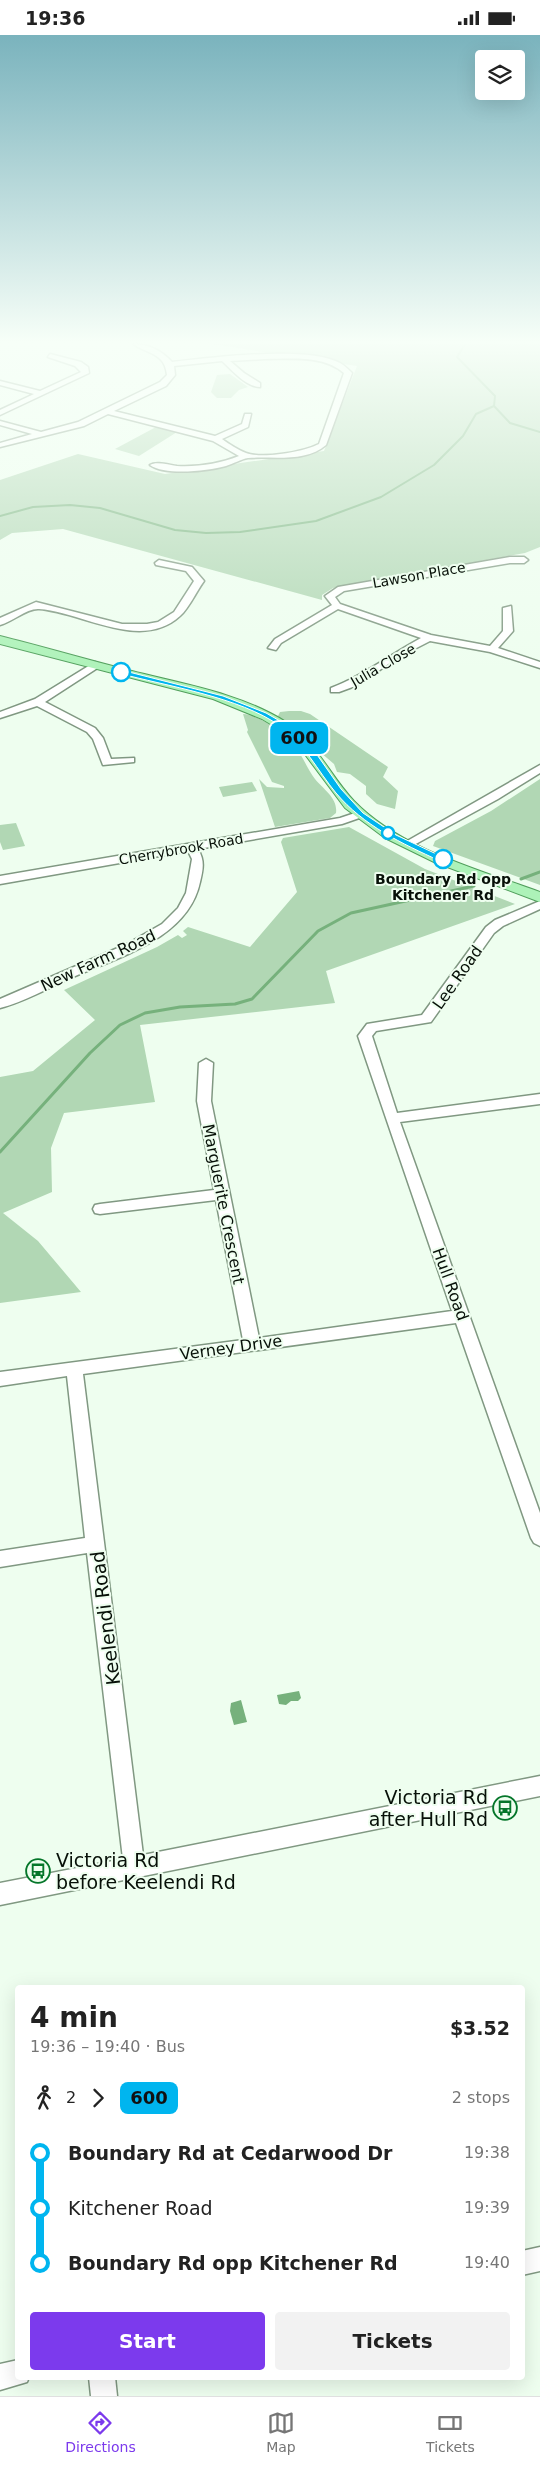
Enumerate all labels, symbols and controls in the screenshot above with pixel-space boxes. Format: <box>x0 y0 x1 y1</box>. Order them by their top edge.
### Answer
text: 19:36 <box>25 7 85 29</box>
map controls <box>475 50 525 100</box>
button: layers <box>475 50 525 100</box>
street label: Lawson Place <box>371 559 467 591</box>
street label: Julia Close <box>347 640 418 690</box>
unlabelled marker <box>111 662 131 682</box>
line badge: 600 <box>270 722 328 754</box>
text: 600 <box>280 727 318 748</box>
unlabelled marker <box>381 826 395 840</box>
street label: Cherrybrook Road <box>118 830 244 868</box>
marker: Boundary Rd opp Kitchener Rd <box>433 849 453 869</box>
place label: Boundary Rd opp Kitchener Rd <box>375 871 511 903</box>
street label: New Farm Road <box>38 926 159 995</box>
street label: Lee Road <box>429 942 486 1013</box>
street label: Marguerite Crescent <box>199 1122 248 1286</box>
street label: Hull Road <box>429 1245 473 1323</box>
street label: Verney Drive <box>179 1331 283 1364</box>
street label: Keelendi Road <box>86 1550 124 1686</box>
place label: Victoria Rd after Hull Rd <box>369 1786 488 1830</box>
bus stop icon: Victoria Rd after Hull Rd <box>492 1795 518 1821</box>
place label: Victoria Rd before Keelendi Rd <box>56 1849 236 1893</box>
bus stop icon: Victoria Rd before Keelendi Rd <box>25 1858 51 1884</box>
text: 4 min <box>30 2001 118 2034</box>
text: $3.52 <box>450 2017 510 2039</box>
text: 19:36 – 19:40 · Bus <box>30 2037 185 2056</box>
icon: walk <box>30 2084 58 2112</box>
icon: forward <box>84 2084 112 2112</box>
text: 600 <box>130 2087 168 2108</box>
text: 2 <box>66 2088 76 2107</box>
text: 2 stops <box>452 2088 510 2107</box>
text: Boundary Rd at Cedarwood Dr <box>68 2142 392 2164</box>
text: 19:38 <box>464 2143 510 2162</box>
text: Kitchener Road <box>68 2197 213 2219</box>
text: 19:39 <box>464 2198 510 2217</box>
text: Boundary Rd opp Kitchener Rd <box>68 2252 398 2274</box>
text: 19:40 <box>464 2253 510 2272</box>
button: Start <box>30 2312 265 2370</box>
button: Tickets <box>275 2312 510 2370</box>
tab: Directions <box>65 2409 136 2455</box>
tab: Map <box>266 2409 296 2455</box>
tab: Tickets <box>426 2409 475 2455</box>

